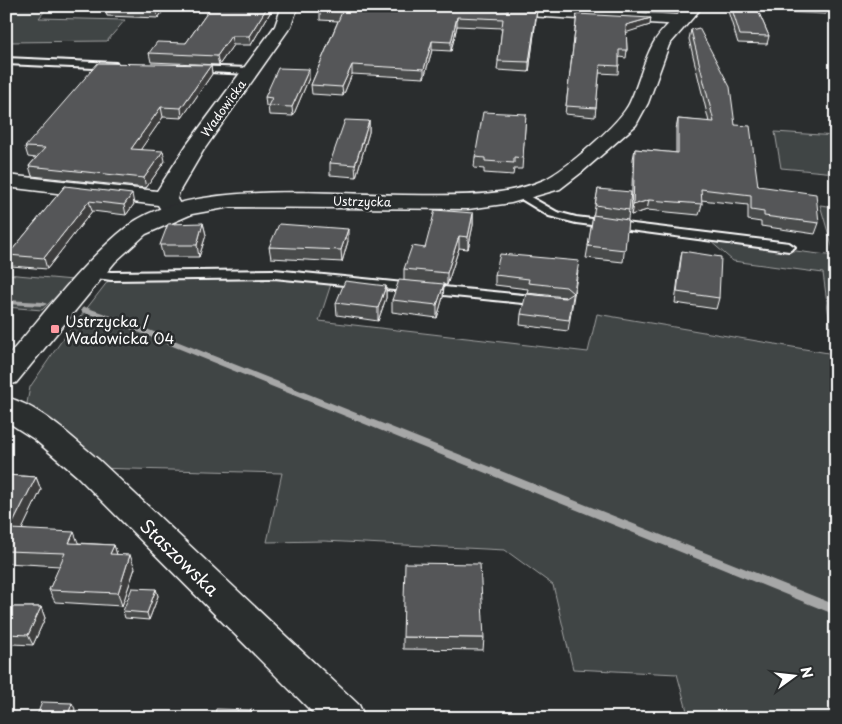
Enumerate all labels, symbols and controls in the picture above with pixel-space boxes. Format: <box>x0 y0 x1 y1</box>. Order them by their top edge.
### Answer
street label: Wadowicka <box>196 75 250 140</box>
street label: Ustrzycka <box>333 191 392 211</box>
place label: Ustrzycka / Wadowicka 04 <box>65 309 174 349</box>
marker: Ustrzycka / Wadowicka 04 <box>49 323 61 335</box>
street label: Staszowska <box>134 512 226 602</box>
north arrow <box>770 652 820 702</box>
text: N <box>795 664 819 681</box>

